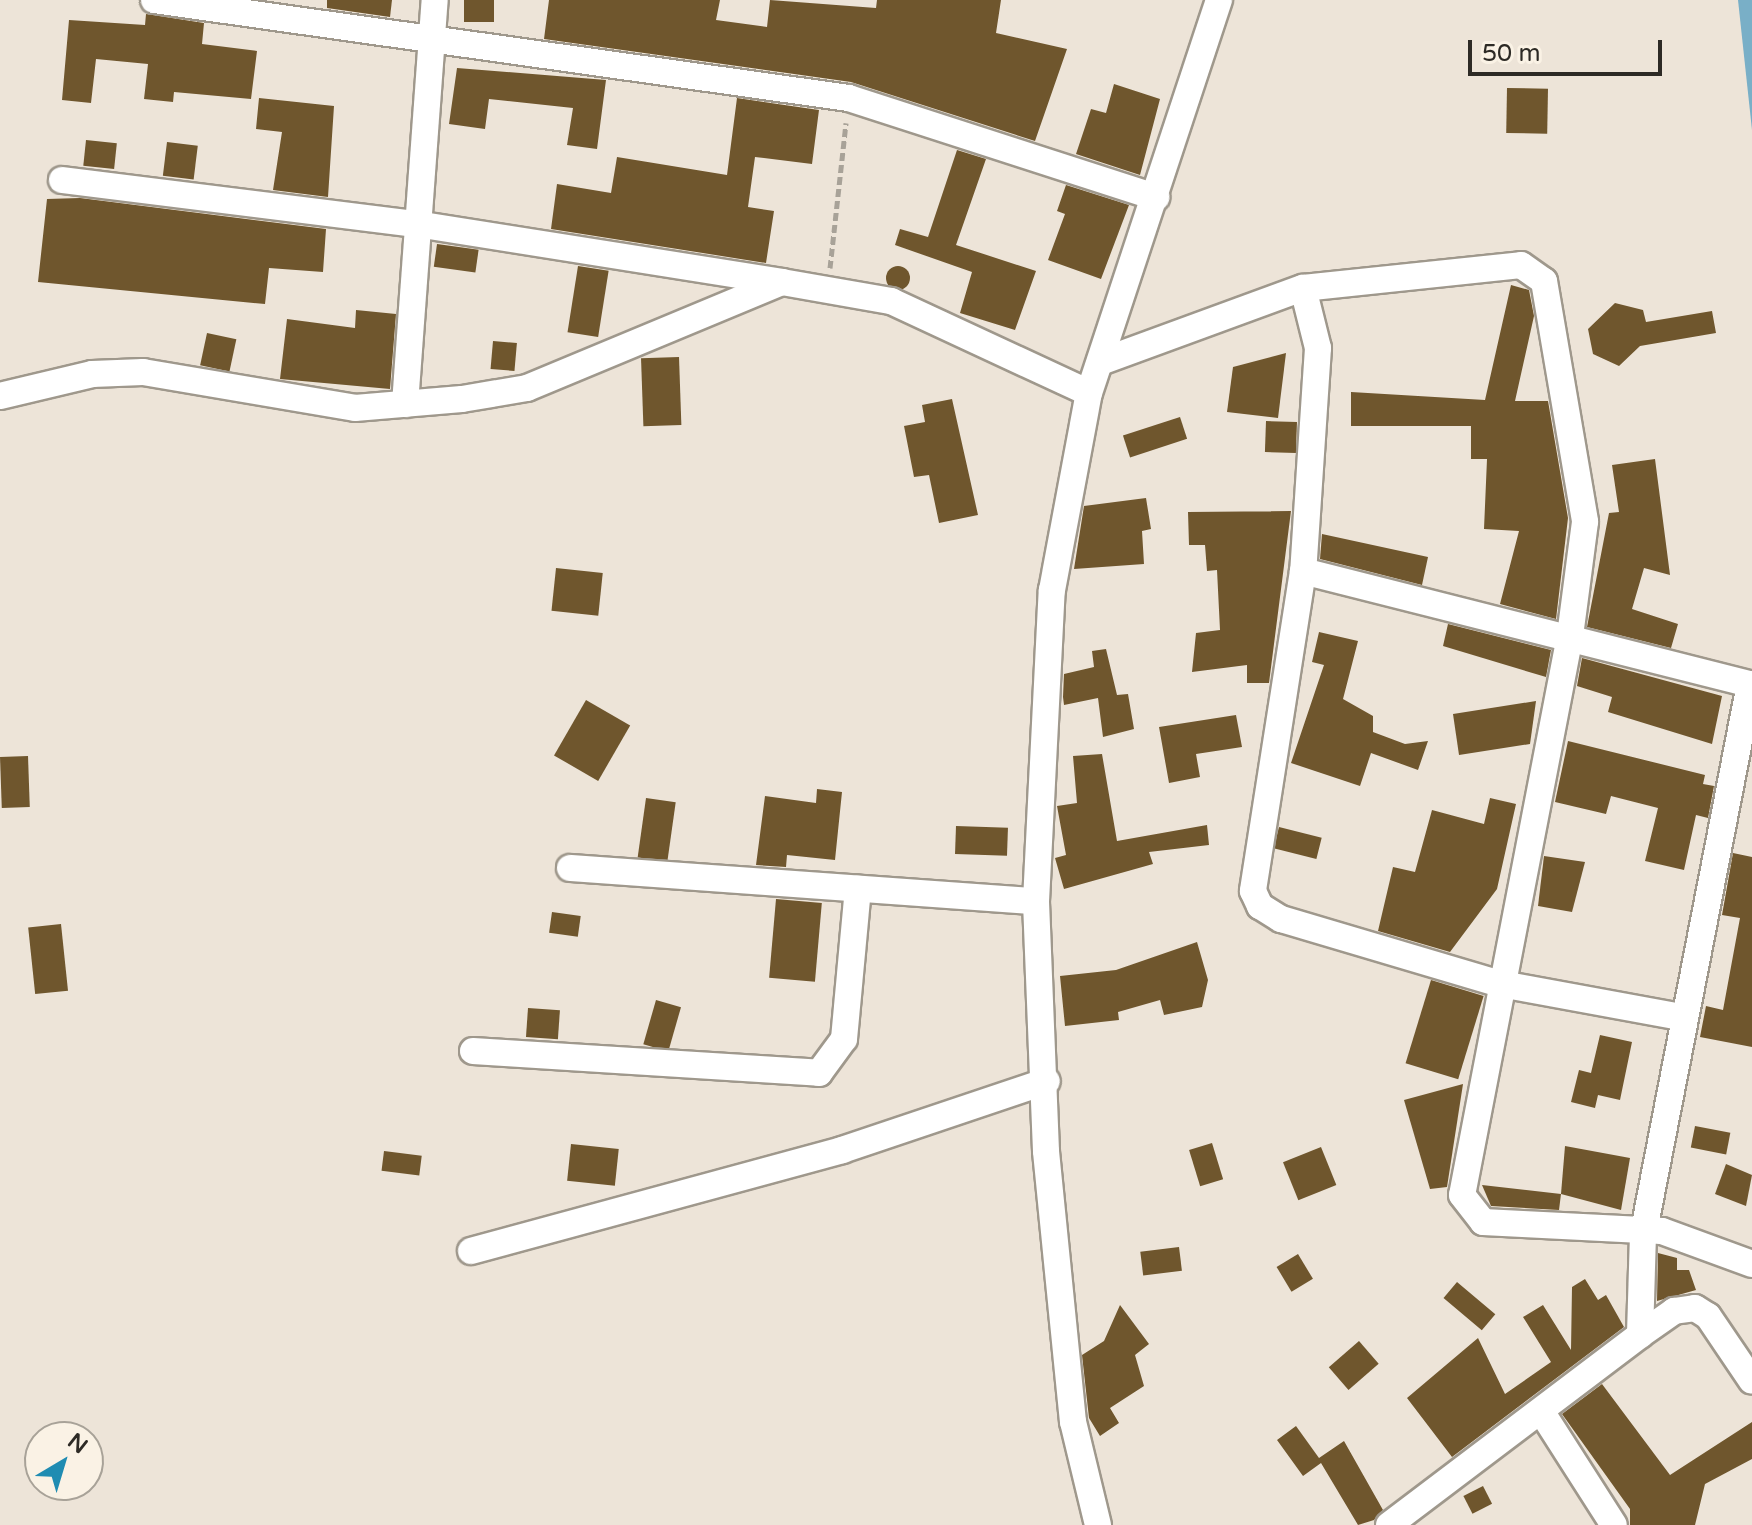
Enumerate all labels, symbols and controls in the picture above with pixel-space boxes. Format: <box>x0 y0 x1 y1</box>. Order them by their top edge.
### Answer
scale bar <box>1472 24 1666 74</box>
text: 50 m <box>1482 39 1540 68</box>
north arrow <box>24 1421 104 1501</box>
text: N <box>63 1428 93 1459</box>

